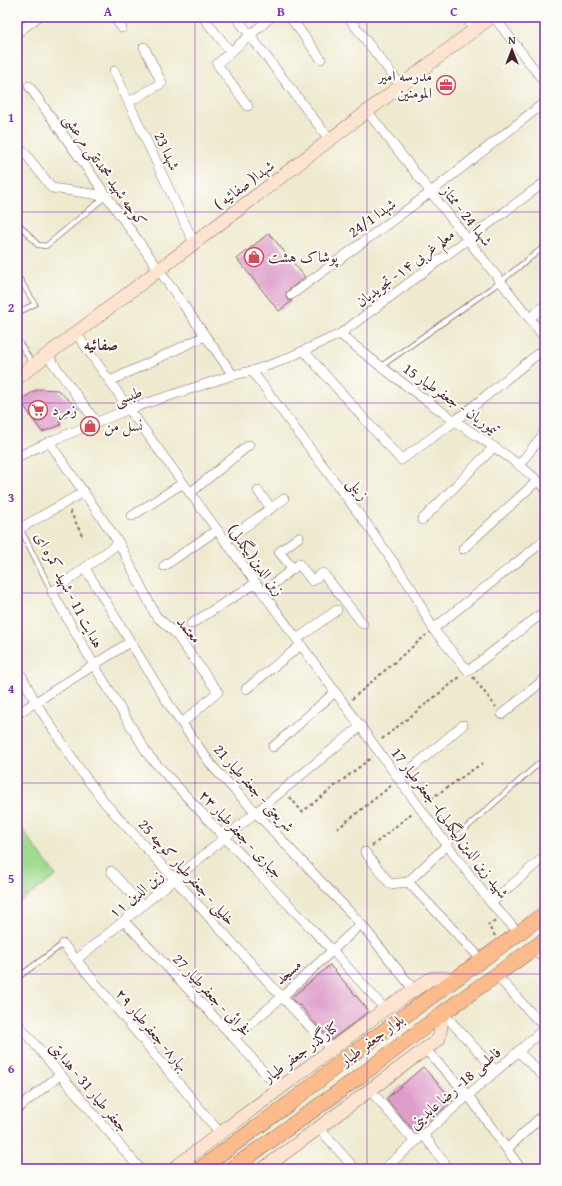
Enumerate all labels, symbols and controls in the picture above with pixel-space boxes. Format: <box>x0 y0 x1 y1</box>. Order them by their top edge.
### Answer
text: A <box>104 2 113 21</box>
text: B <box>277 2 285 21</box>
text: C <box>450 2 458 21</box>
north arrow <box>492 30 532 70</box>
text: N <box>508 32 516 48</box>
place label: مدرسه امیر المومنین <box>376 65 432 103</box>
office icon: مدرسه امیر المومنین <box>435 74 457 96</box>
text: 1 <box>8 108 14 127</box>
street label: کوچه شهید محمدتقی مرعشی <box>58 109 152 231</box>
street label: شهدا 23 <box>149 128 185 173</box>
street label: شهدا( صفائیه ) <box>209 155 278 214</box>
street label: شهدا 24 - ممتاز <box>436 179 498 250</box>
street label: شهدا 24/1 <box>344 193 400 242</box>
street label: معلم غربی ۱۴- تجویدیان <box>351 224 461 316</box>
shop icon: پوشاک هشت <box>243 246 265 268</box>
place label: پوشاک هشت <box>268 246 339 268</box>
text: 2 <box>8 298 15 317</box>
district label: صفائیه <box>84 332 118 356</box>
street label: تیموریان - جعفرطیار 15 <box>399 358 505 440</box>
street label: طبسی <box>111 381 145 411</box>
supermarket icon: زمرد <box>27 399 49 421</box>
place label: زمرد <box>52 399 77 421</box>
shop icon: نسل من <box>79 415 101 437</box>
place label: نسل من <box>104 415 143 437</box>
street label: زینلی <box>342 473 374 505</box>
text: 3 <box>8 488 14 507</box>
street label: زین الدین(بیگدلی) <box>223 520 290 600</box>
street label: هدایت 11 - شهید کمره ای <box>30 528 109 652</box>
street label: معتمد <box>172 612 207 648</box>
text: 4 <box>8 679 15 698</box>
street label: شریعتی - جعفرطیار 21 <box>208 739 300 837</box>
street label: شهید زین الدین(بیگدلی)- جعفرطیار 17 <box>387 743 514 903</box>
street label: جباری - جعفرطیار ۲۳ <box>195 785 288 883</box>
street label: خلیلی - جعفرطیار کوچه 25 <box>133 814 241 930</box>
street label: زین الدین ۱۱ <box>104 865 168 922</box>
text: 5 <box>8 869 15 888</box>
street label: فخرائی - جعفرطیار 27 <box>168 949 256 1041</box>
street label: مسجد <box>270 954 306 989</box>
street label: بهار۸- جعفرطیار ۲۹ <box>111 983 194 1076</box>
street label: بلوار جعفر طیار <box>334 1009 408 1072</box>
street label: کنارگذر جعفر طیار <box>257 1016 343 1088</box>
street label: جعفر طیار 31 - هدایتی <box>45 1037 134 1137</box>
street label: فاطمی 18- رضا عابدینی <box>404 1042 506 1134</box>
text: 6 <box>8 1059 15 1078</box>

